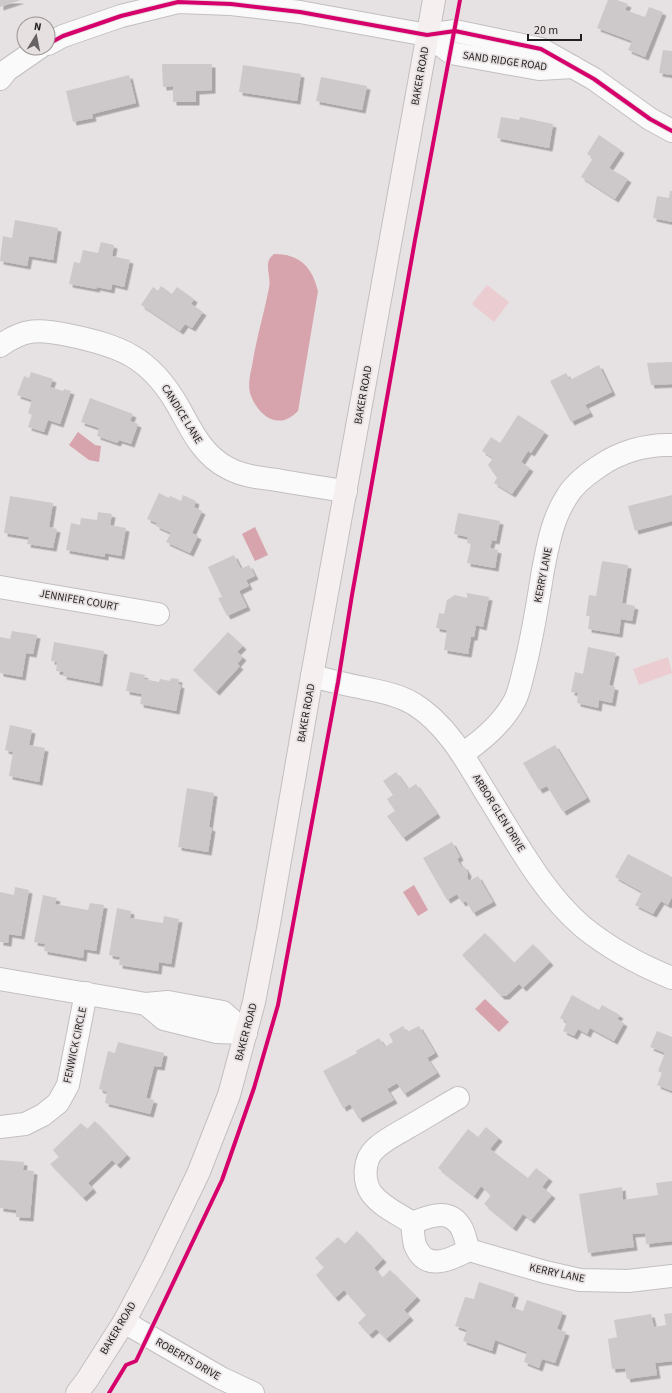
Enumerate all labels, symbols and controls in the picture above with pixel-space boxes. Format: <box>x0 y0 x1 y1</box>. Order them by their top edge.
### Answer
north arrow <box>16 16 56 56</box>
scale bar <box>528 16 581 42</box>
text: N <box>33 19 43 35</box>
text: 20 m <box>534 22 558 39</box>
street label: BAKER ROAD <box>407 45 433 106</box>
street label: SAND RIDGE ROAD <box>462 48 548 74</box>
street label: BAKER ROAD <box>350 364 376 425</box>
street label: CANDICE LANE <box>158 381 206 447</box>
street label: KERRY LANE <box>530 546 556 604</box>
street label: JENNIFER COURT <box>38 586 120 614</box>
street label: BAKER ROAD <box>293 682 319 743</box>
street label: ARBOR GLEN DRIVE <box>469 771 529 855</box>
street label: BAKER ROAD <box>231 1001 261 1063</box>
street label: FENWICK CIRCLE <box>60 1005 90 1085</box>
street label: KERRY LANE <box>528 1260 586 1286</box>
street label: BAKER ROAD <box>96 1299 140 1357</box>
street label: ROBERTS DRIVE <box>153 1334 223 1384</box>

